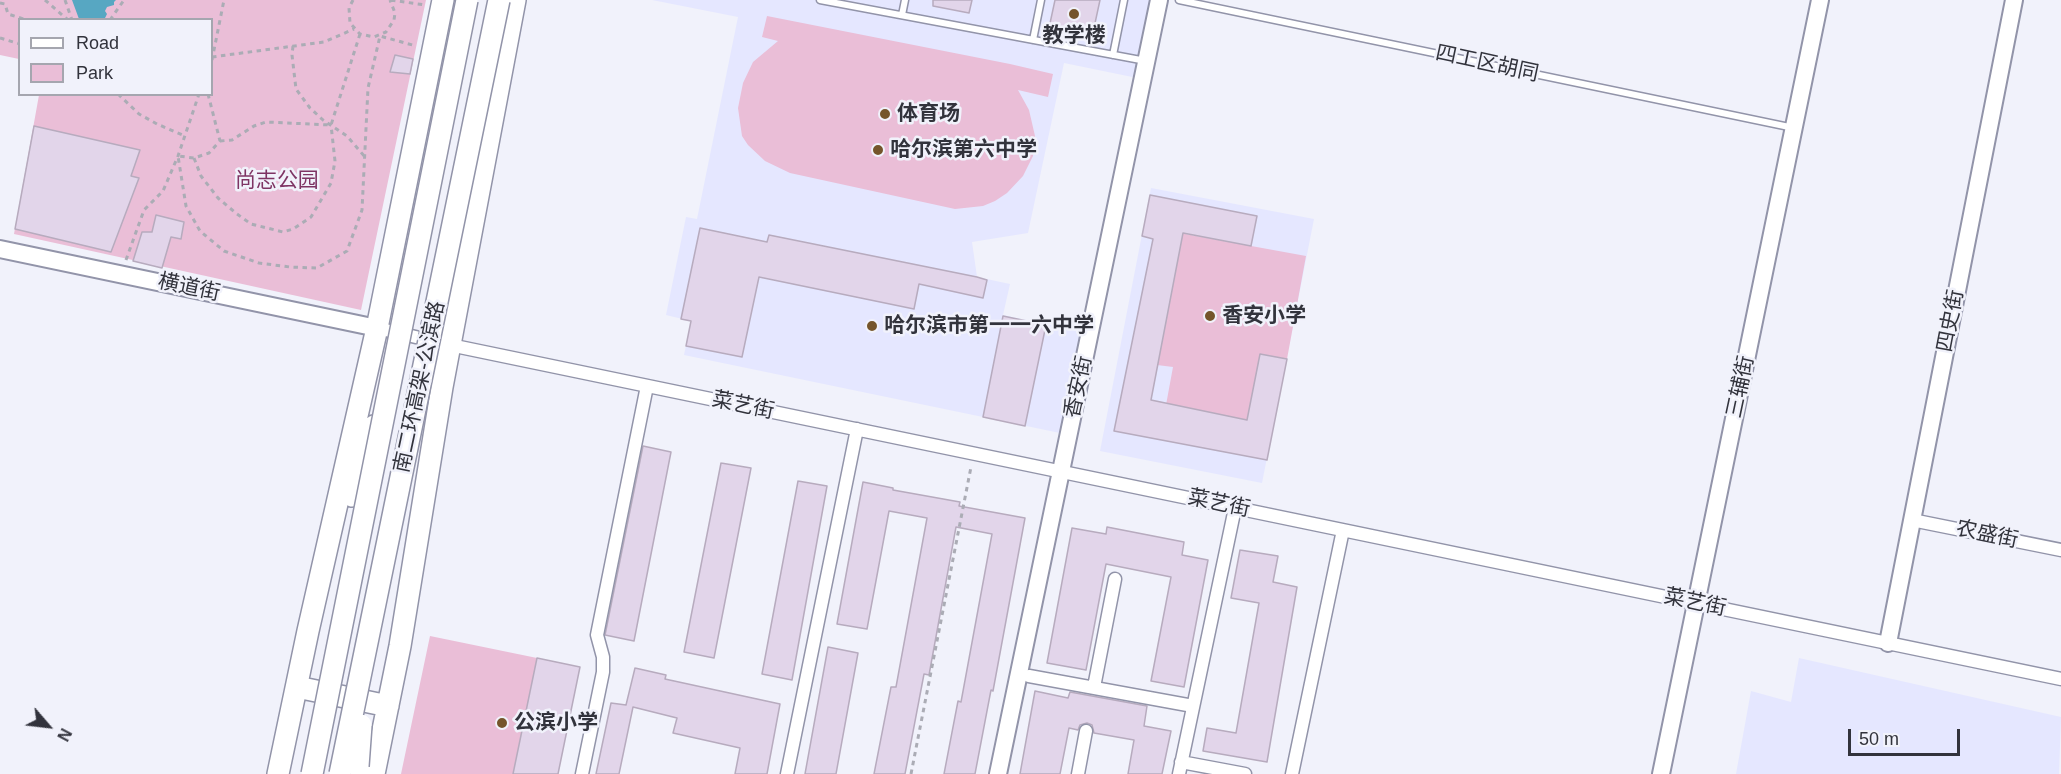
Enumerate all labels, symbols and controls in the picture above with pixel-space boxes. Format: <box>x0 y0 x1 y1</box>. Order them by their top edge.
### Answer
marker: 教学楼 <box>1067 7 1081 21</box>
legend <box>18 18 213 96</box>
place label: 教学楼 <box>1043 23 1105 49</box>
text: Road <box>76 33 119 53</box>
street label: 四工区胡同 <box>1433 41 1541 87</box>
text: Park <box>76 63 113 83</box>
place label: 体育场 <box>897 101 960 127</box>
marker: 体育场 <box>878 107 892 121</box>
place label: 哈尔滨第六中学 <box>890 137 1037 163</box>
marker: 哈尔滨第六中学 <box>871 143 885 157</box>
park label: 尚志公园 <box>235 168 319 194</box>
street label: 横道街 <box>156 269 222 307</box>
street label: 四史街 <box>1933 288 1969 354</box>
street label: 南二环高架-公滨路 <box>389 299 451 475</box>
place label: 香安小学 <box>1222 303 1306 329</box>
marker: 香安小学 <box>1203 309 1217 323</box>
place label: 哈尔滨市第一一六中学 <box>884 313 1094 339</box>
marker: 哈尔滨市第一一六中学 <box>865 319 879 333</box>
street label: 香安街 <box>1060 354 1098 420</box>
street label: 三辅街 <box>1722 354 1760 420</box>
street label: 菜艺街 <box>710 387 776 425</box>
street label: 菜艺街 <box>1186 485 1252 523</box>
street label: 农盛街 <box>1954 516 2020 554</box>
street label: 菜艺街 <box>1662 584 1728 622</box>
north arrow <box>18 696 78 756</box>
place label: 公滨小学 <box>514 710 598 736</box>
marker: 公滨小学 <box>495 716 509 730</box>
scale bar <box>1851 717 1964 755</box>
text: N <box>54 726 75 744</box>
text: 50 m <box>1859 729 1899 749</box>

